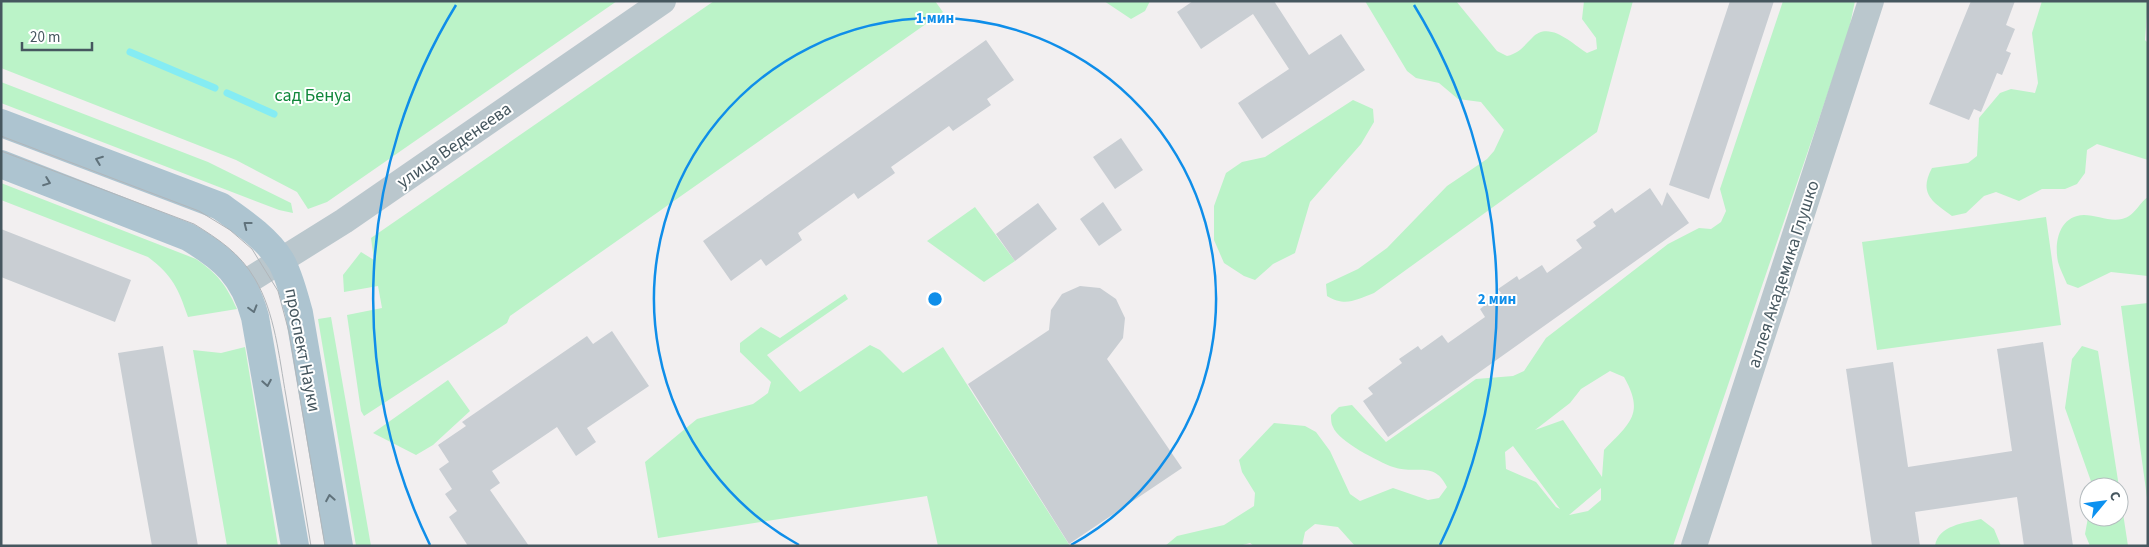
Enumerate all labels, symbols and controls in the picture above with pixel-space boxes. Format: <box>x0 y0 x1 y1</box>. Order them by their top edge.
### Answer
text: 1 мин <box>916 8 954 29</box>
scale bar <box>22 20 92 52</box>
text: 20 m <box>30 27 60 48</box>
park label: сад Бенуа <box>275 83 351 108</box>
street label: улица Веденеева <box>392 96 517 194</box>
one-way arrow <box>95 156 104 166</box>
one-way arrow <box>42 176 51 186</box>
street label: аллея Академика Глушко <box>1741 177 1826 371</box>
one-way arrow <box>244 223 253 231</box>
street label: проспект Науки <box>278 286 327 414</box>
text: 2 мин <box>1478 289 1516 310</box>
centre of rings <box>926 290 944 308</box>
one-way arrow <box>247 304 258 313</box>
one-way arrow <box>261 379 271 387</box>
north arrow <box>2079 477 2129 527</box>
text: С <box>2104 488 2125 505</box>
one-way arrow <box>326 493 336 502</box>

